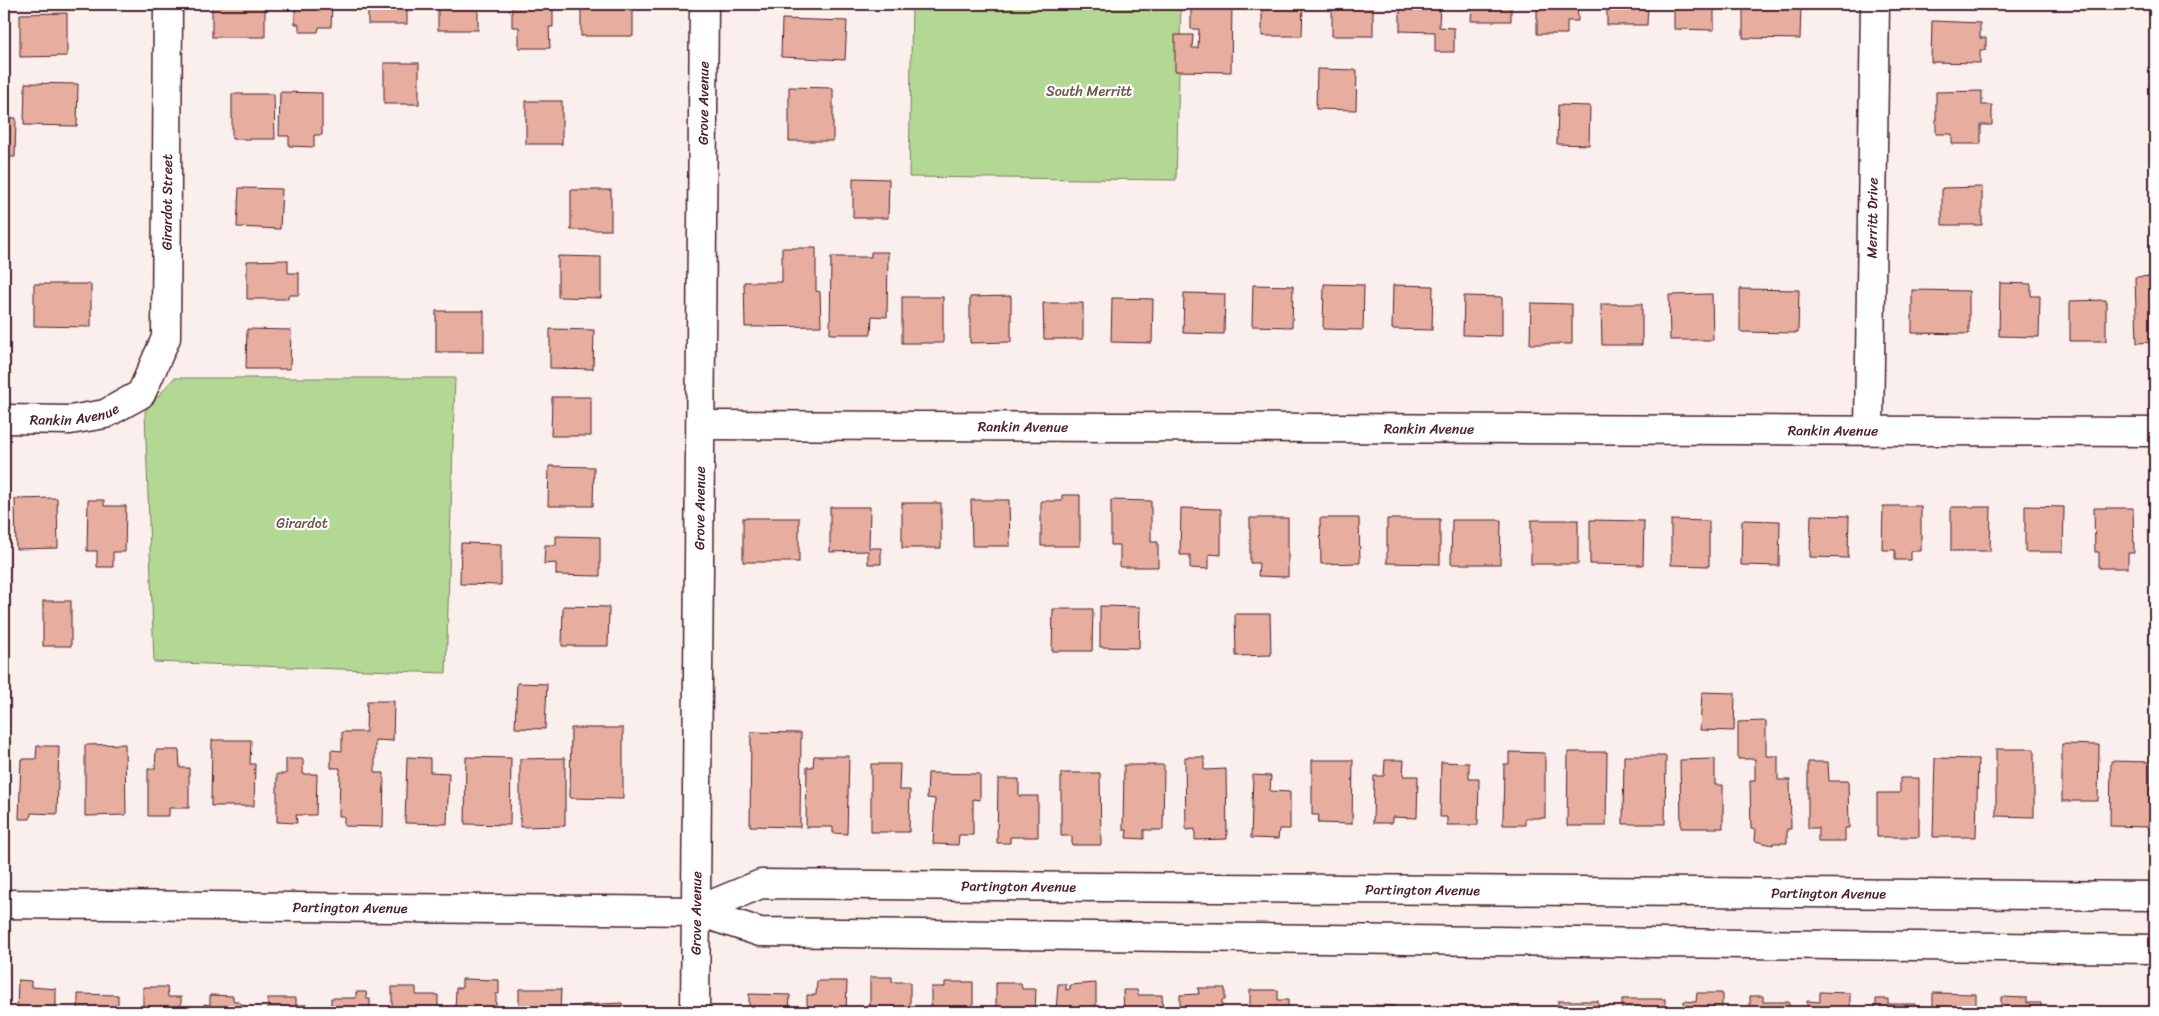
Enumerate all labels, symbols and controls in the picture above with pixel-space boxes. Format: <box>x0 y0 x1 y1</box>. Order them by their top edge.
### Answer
street label: Grove Avenue <box>690 61 716 145</box>
park label: South Merritt <box>1046 79 1132 104</box>
street label: Girardot Street <box>154 154 180 250</box>
street label: Merritt Drive <box>1859 177 1885 259</box>
street label: Rankin Avenue <box>30 396 124 433</box>
street label: Rankin Avenue <box>978 414 1068 439</box>
street label: Rankin Avenue <box>1384 416 1474 441</box>
street label: Rankin Avenue <box>1788 418 1878 443</box>
street label: Grove Avenue <box>687 466 712 550</box>
park label: Girardot <box>276 511 328 536</box>
street label: Grove Avenue <box>683 871 709 955</box>
street label: Partington Avenue <box>961 873 1076 899</box>
street label: Partington Avenue <box>1365 877 1480 903</box>
street label: Partington Avenue <box>1771 880 1886 906</box>
street label: Partington Avenue <box>292 894 408 921</box>

